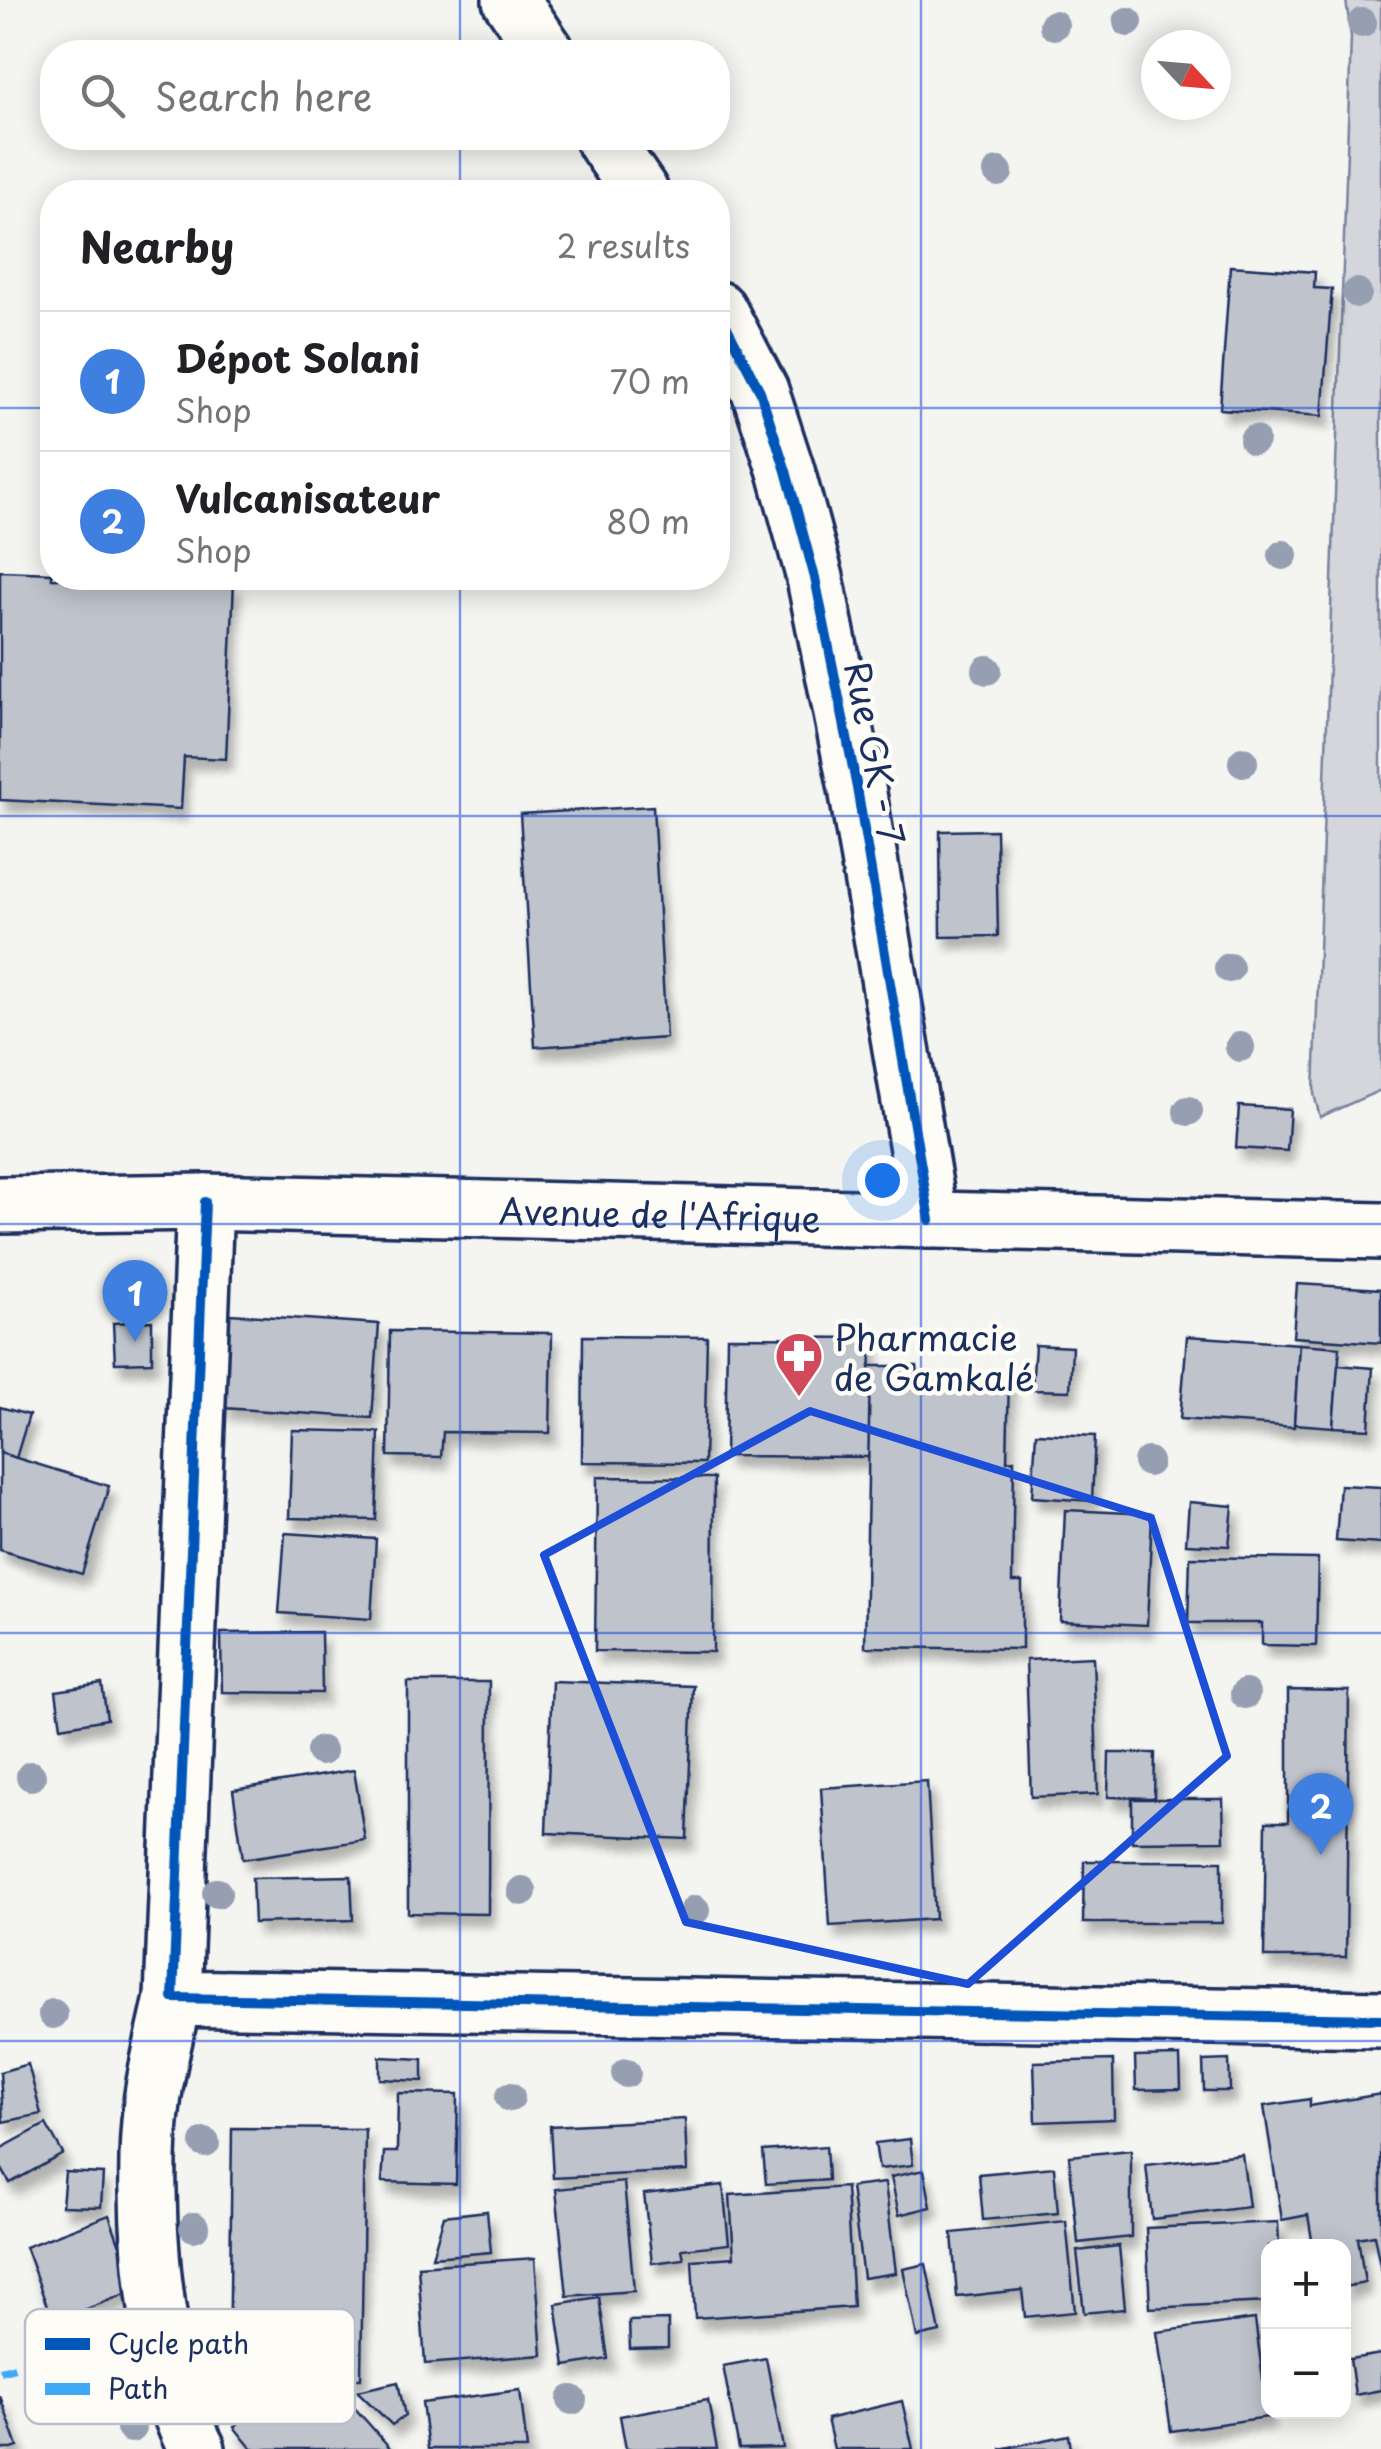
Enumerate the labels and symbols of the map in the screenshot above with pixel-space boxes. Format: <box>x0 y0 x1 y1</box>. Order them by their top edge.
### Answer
north arrow <box>1141 30 1231 120</box>
street label: Rue GK - 7 <box>832 657 920 849</box>
your location <box>857 1155 908 1206</box>
street label: Avenue de l'Afrique <box>498 1183 821 1244</box>
pin: 1 <box>102 1260 168 1342</box>
place label: Pharmacie de Gamkalé <box>834 1310 1035 1403</box>
pharmacy icon: Pharmacie de Gamkalé <box>773 1330 825 1398</box>
pin: 2 <box>1288 1772 1354 1855</box>
legend <box>25 2309 355 2424</box>
text: Cycle path <box>108 2321 249 2364</box>
text: Path <box>108 2366 168 2409</box>

